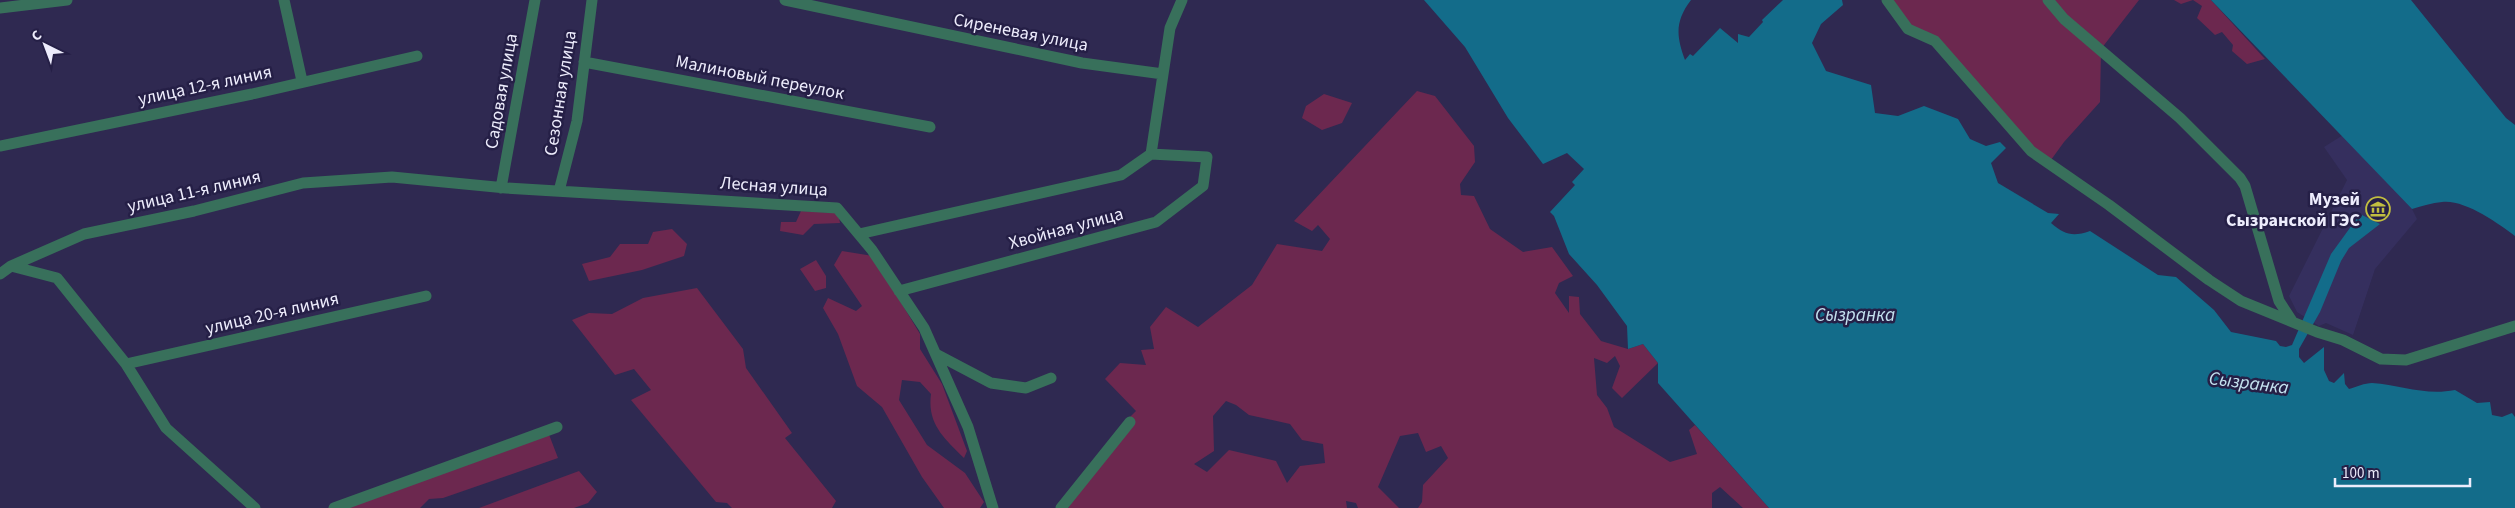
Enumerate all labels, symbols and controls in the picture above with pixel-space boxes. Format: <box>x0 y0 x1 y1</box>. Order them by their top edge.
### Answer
street label: Сиреневая улица <box>951 7 1090 58</box>
north arrow <box>20 20 70 70</box>
text: С <box>27 26 47 46</box>
street label: Сезонная улица <box>538 29 583 158</box>
street label: Садовая улица <box>479 31 524 151</box>
street label: Малиновый переулок <box>673 49 846 106</box>
street label: улица 12-я линия <box>136 59 274 112</box>
street label: улица 11-я линия <box>125 164 263 219</box>
street label: Лесная улица <box>719 170 829 203</box>
place label: Музей Сызранской ГЭС <box>2226 187 2361 233</box>
museum icon: Музей Сызранской ГЭС <box>2365 196 2391 222</box>
street label: Хвойная улица <box>1006 201 1126 256</box>
street label: улица 20-я линия <box>203 286 341 341</box>
water label: Сызранка <box>1815 302 1895 329</box>
water label: Сызранка <box>2207 365 2290 402</box>
scale bar <box>2335 456 2470 488</box>
text: 100 m <box>2342 463 2380 484</box>

